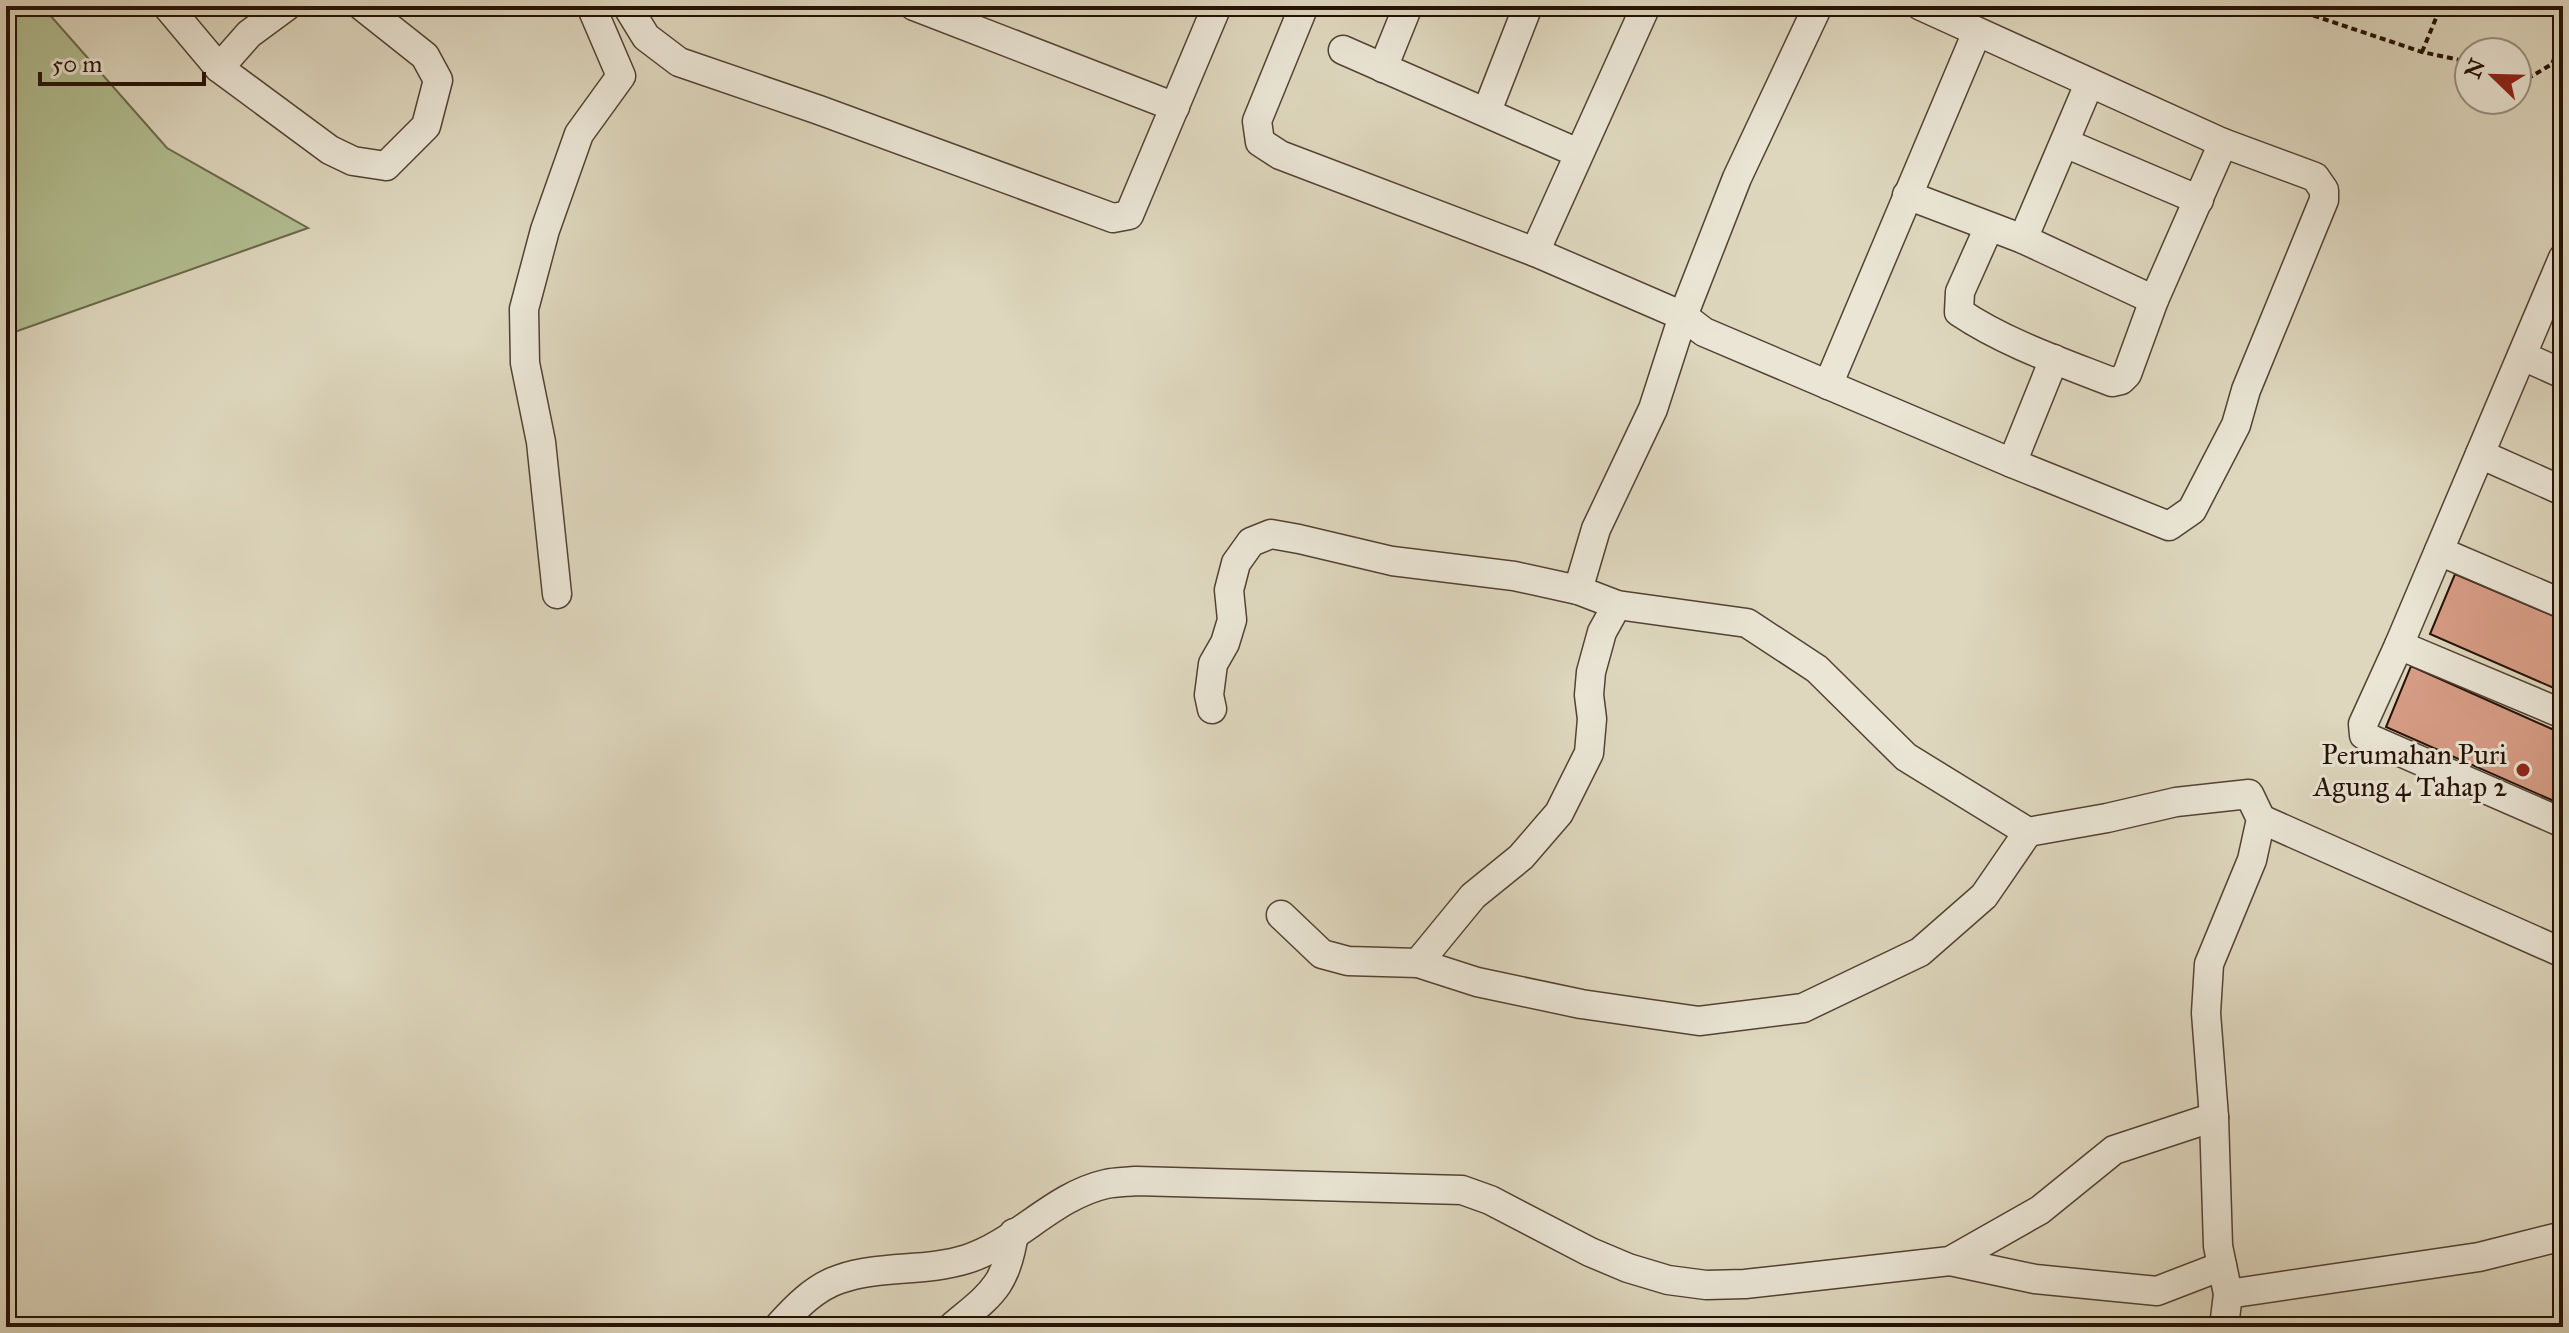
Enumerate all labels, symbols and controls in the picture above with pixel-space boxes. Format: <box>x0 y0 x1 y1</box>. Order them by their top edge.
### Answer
scale bar <box>40 36 204 86</box>
north arrow <box>2453 36 2533 116</box>
text: 50 m <box>52 49 102 79</box>
text: N <box>2459 54 2491 82</box>
place label: Perumahan Puri Agung 4 Tahap 2 <box>2312 737 2507 804</box>
marker: Perumahan Puri Agung 4 Tahap 2 <box>2514 761 2532 779</box>

